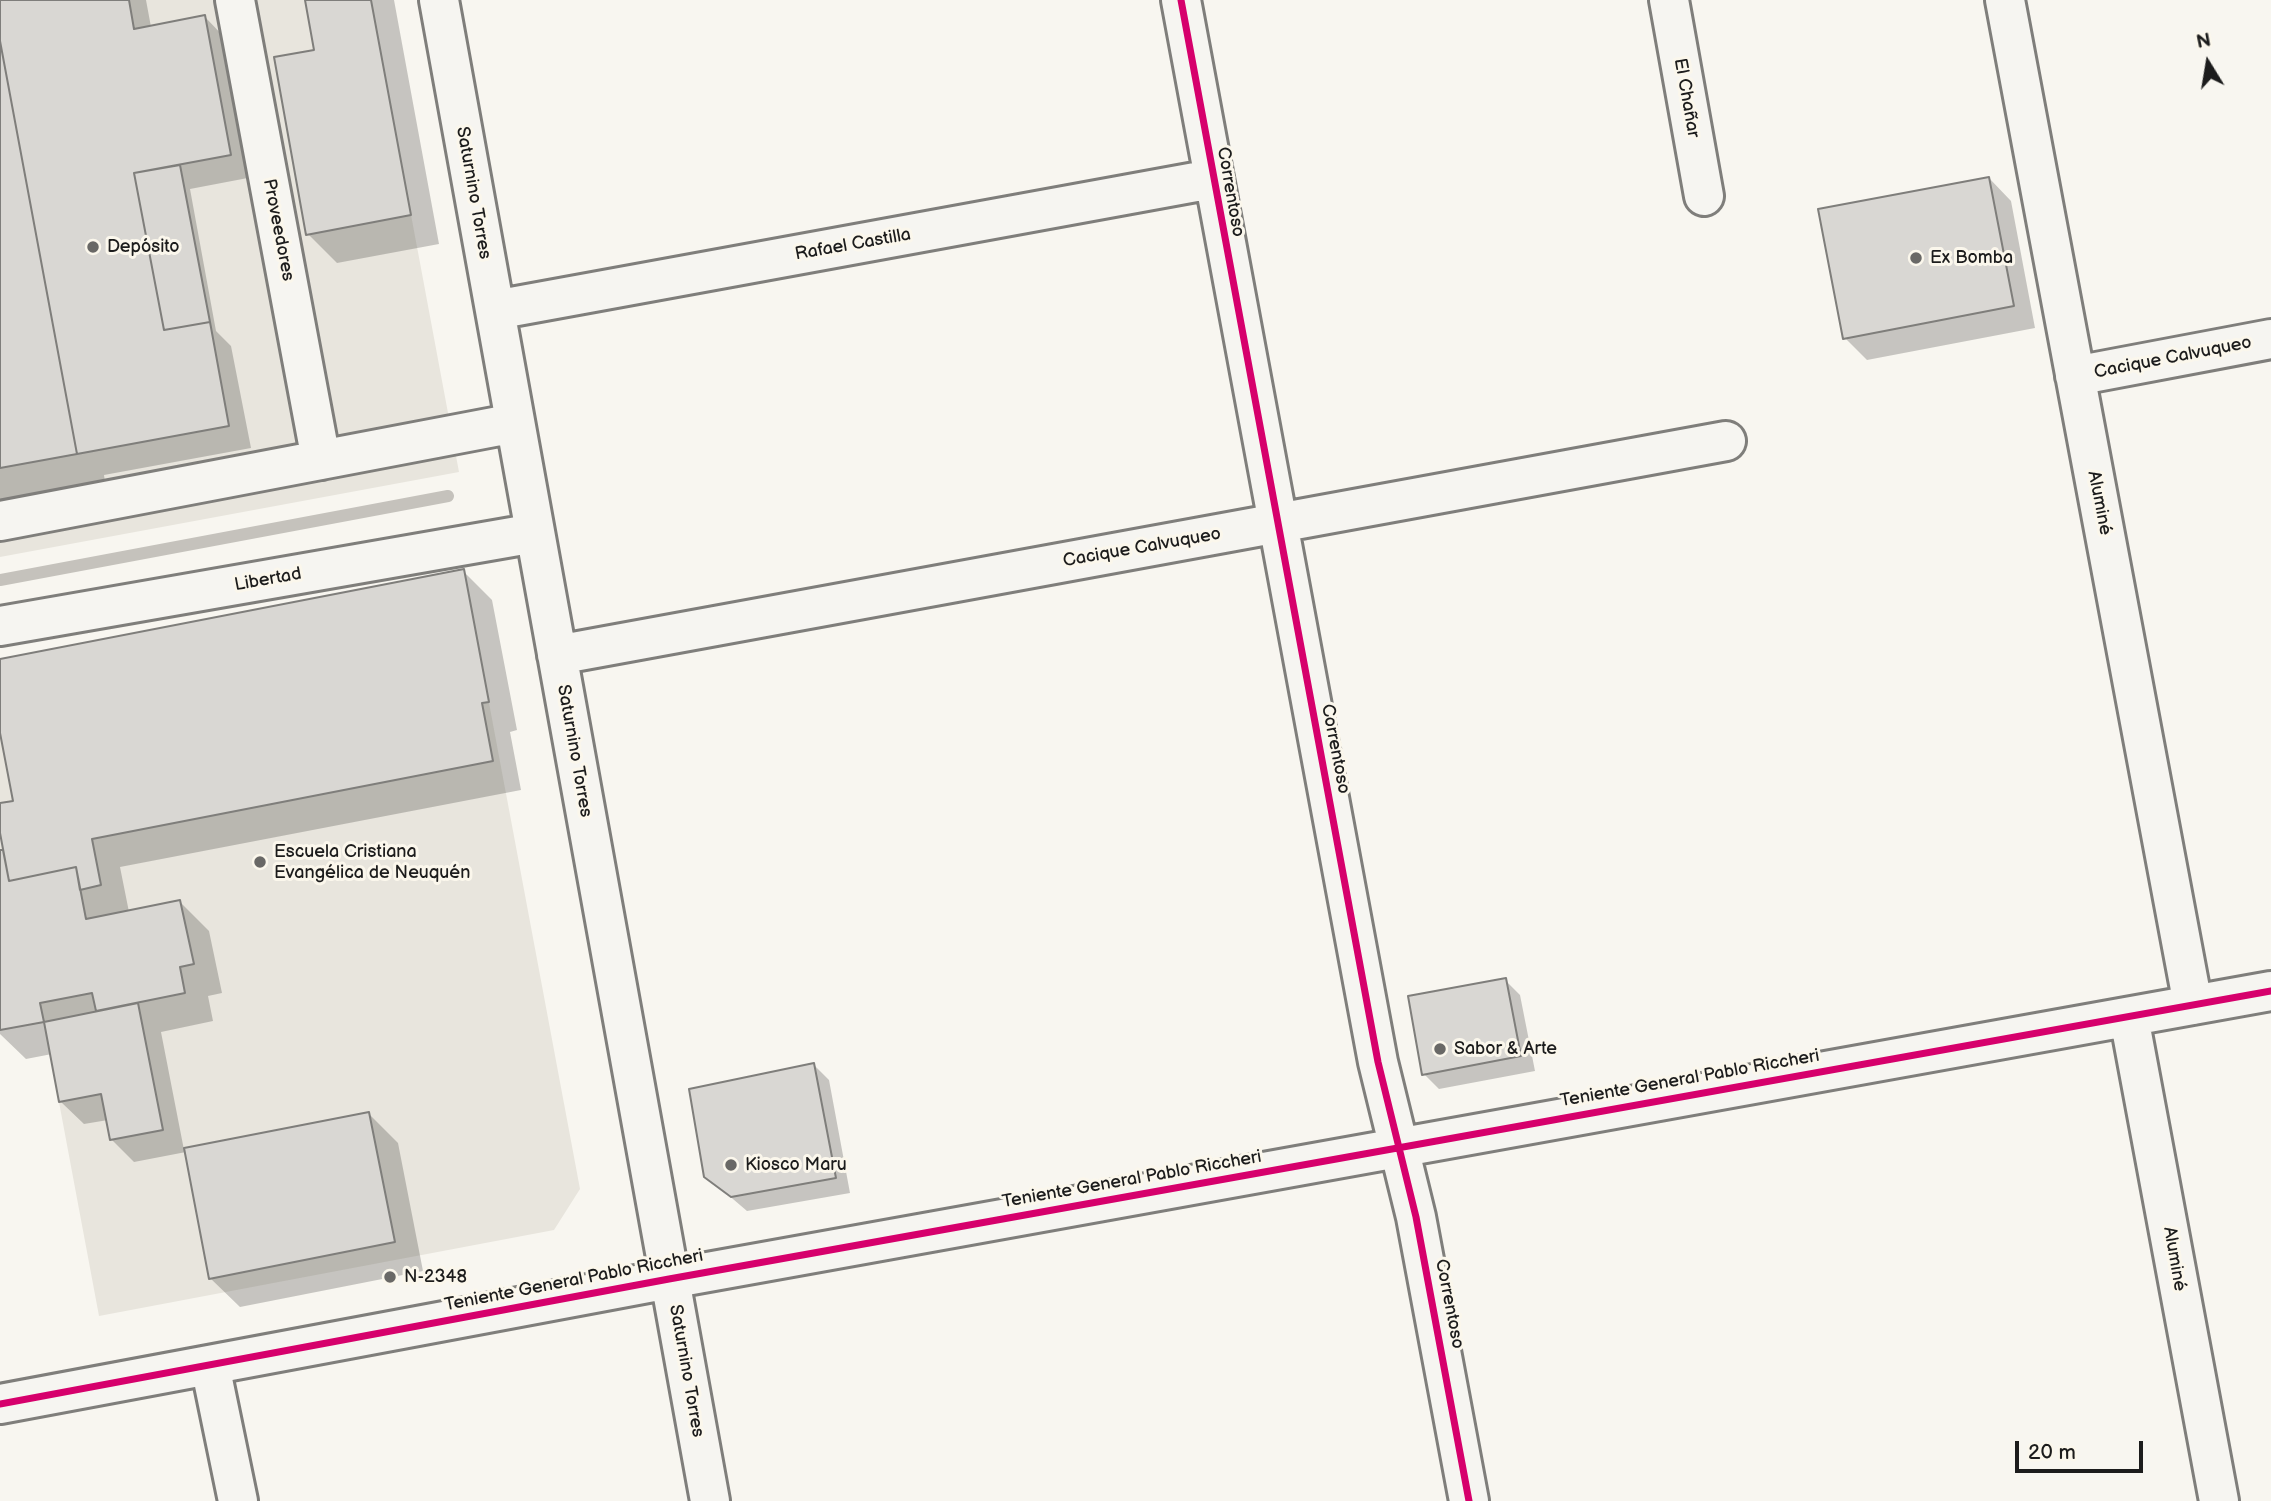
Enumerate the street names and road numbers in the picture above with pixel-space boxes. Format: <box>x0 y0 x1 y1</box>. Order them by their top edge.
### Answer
street label: El Chañar <box>1668 56 1704 140</box>
street label: Saturnino Torres <box>451 125 495 261</box>
street label: Correntoso <box>1211 145 1249 239</box>
street label: Proveedores <box>258 177 298 283</box>
street label: Rafael Castilla <box>793 224 913 266</box>
street label: Cacique Calvuqueo <box>2092 332 2254 384</box>
street label: Aluminé <box>2082 469 2116 537</box>
street label: Cacique Calvuqueo <box>1061 523 1223 573</box>
street label: Libertad <box>233 563 303 597</box>
street label: Saturnino Torres <box>552 683 596 819</box>
street label: Correntoso <box>1316 702 1354 796</box>
street label: Teniente General Pablo Riccheri <box>1559 1046 1821 1112</box>
street label: Teniente General Pablo Riccheri <box>1001 1147 1263 1213</box>
street label: Aluminé <box>2158 1225 2190 1293</box>
street label: Teniente General Pablo Riccheri <box>443 1245 705 1317</box>
street label: Correntoso <box>1430 1257 1468 1351</box>
street label: Saturnino Torres <box>664 1303 708 1439</box>

